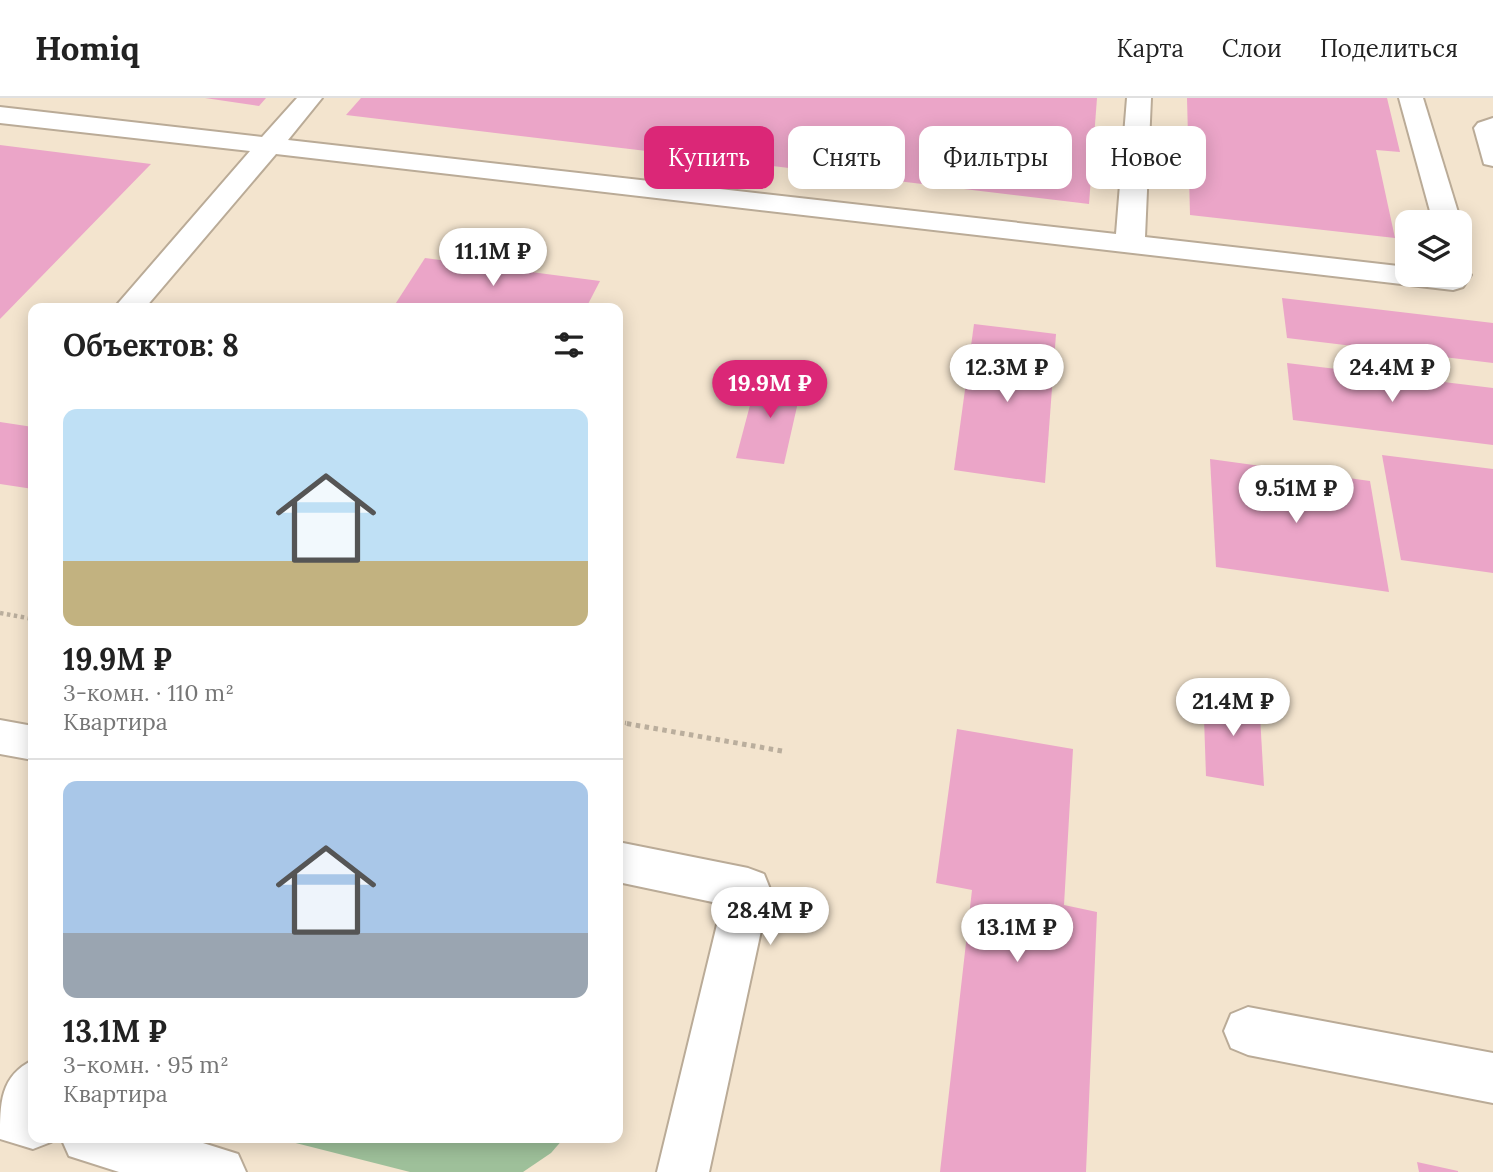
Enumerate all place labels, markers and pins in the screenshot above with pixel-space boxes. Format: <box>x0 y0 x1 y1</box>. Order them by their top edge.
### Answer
pin: 11.1M ₽ <box>428 228 558 288</box>
pin: 12.3M ₽ <box>942 344 1072 404</box>
pin: 24.4M ₽ <box>1327 344 1457 404</box>
pin: 19.9M ₽ <box>705 360 835 420</box>
pin: 9.51M ₽ <box>1231 466 1361 525</box>
pin: 21.4M ₽ <box>1168 678 1298 738</box>
pin: 28.4M ₽ <box>705 888 835 947</box>
pin: 13.1M ₽ <box>952 904 1082 964</box>

